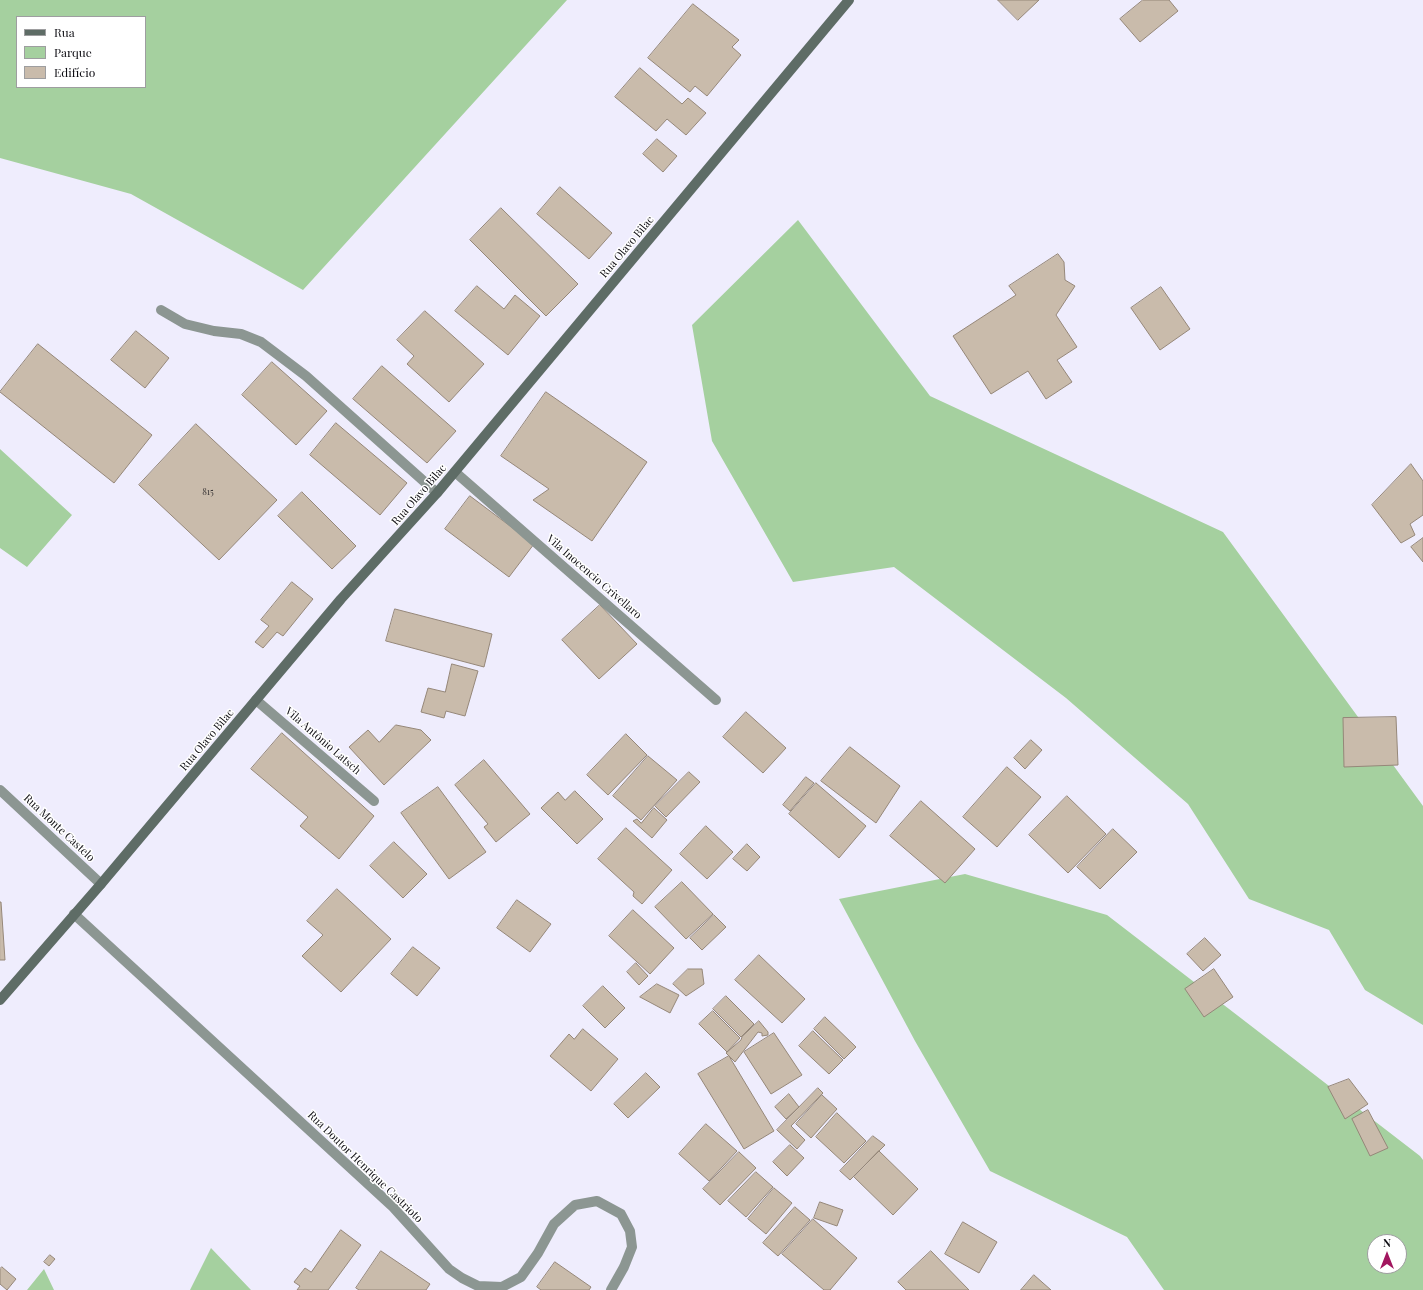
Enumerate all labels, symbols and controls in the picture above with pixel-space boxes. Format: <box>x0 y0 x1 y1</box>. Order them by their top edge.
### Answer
legend <box>16 16 146 88</box>
text: Rua <box>54 24 75 40</box>
text: Parque <box>54 44 92 60</box>
text: Edifício <box>54 64 95 80</box>
street label: Rua Olavo Bilac <box>597 214 657 280</box>
street label: Rua Olavo Bilac <box>389 462 449 528</box>
house number: 815 <box>202 487 214 497</box>
street label: Vila Inocencio Crivellaro <box>544 532 644 622</box>
street label: Vila Antônio Latsch <box>283 705 363 777</box>
street label: Rua Olavo Bilac <box>177 707 237 773</box>
street label: Rua Monte Castelo <box>21 792 97 864</box>
street label: Rua Doutor Henrique Castrioto <box>305 1108 425 1226</box>
north arrow <box>1367 1234 1407 1274</box>
text: N <box>1383 1235 1391 1250</box>

